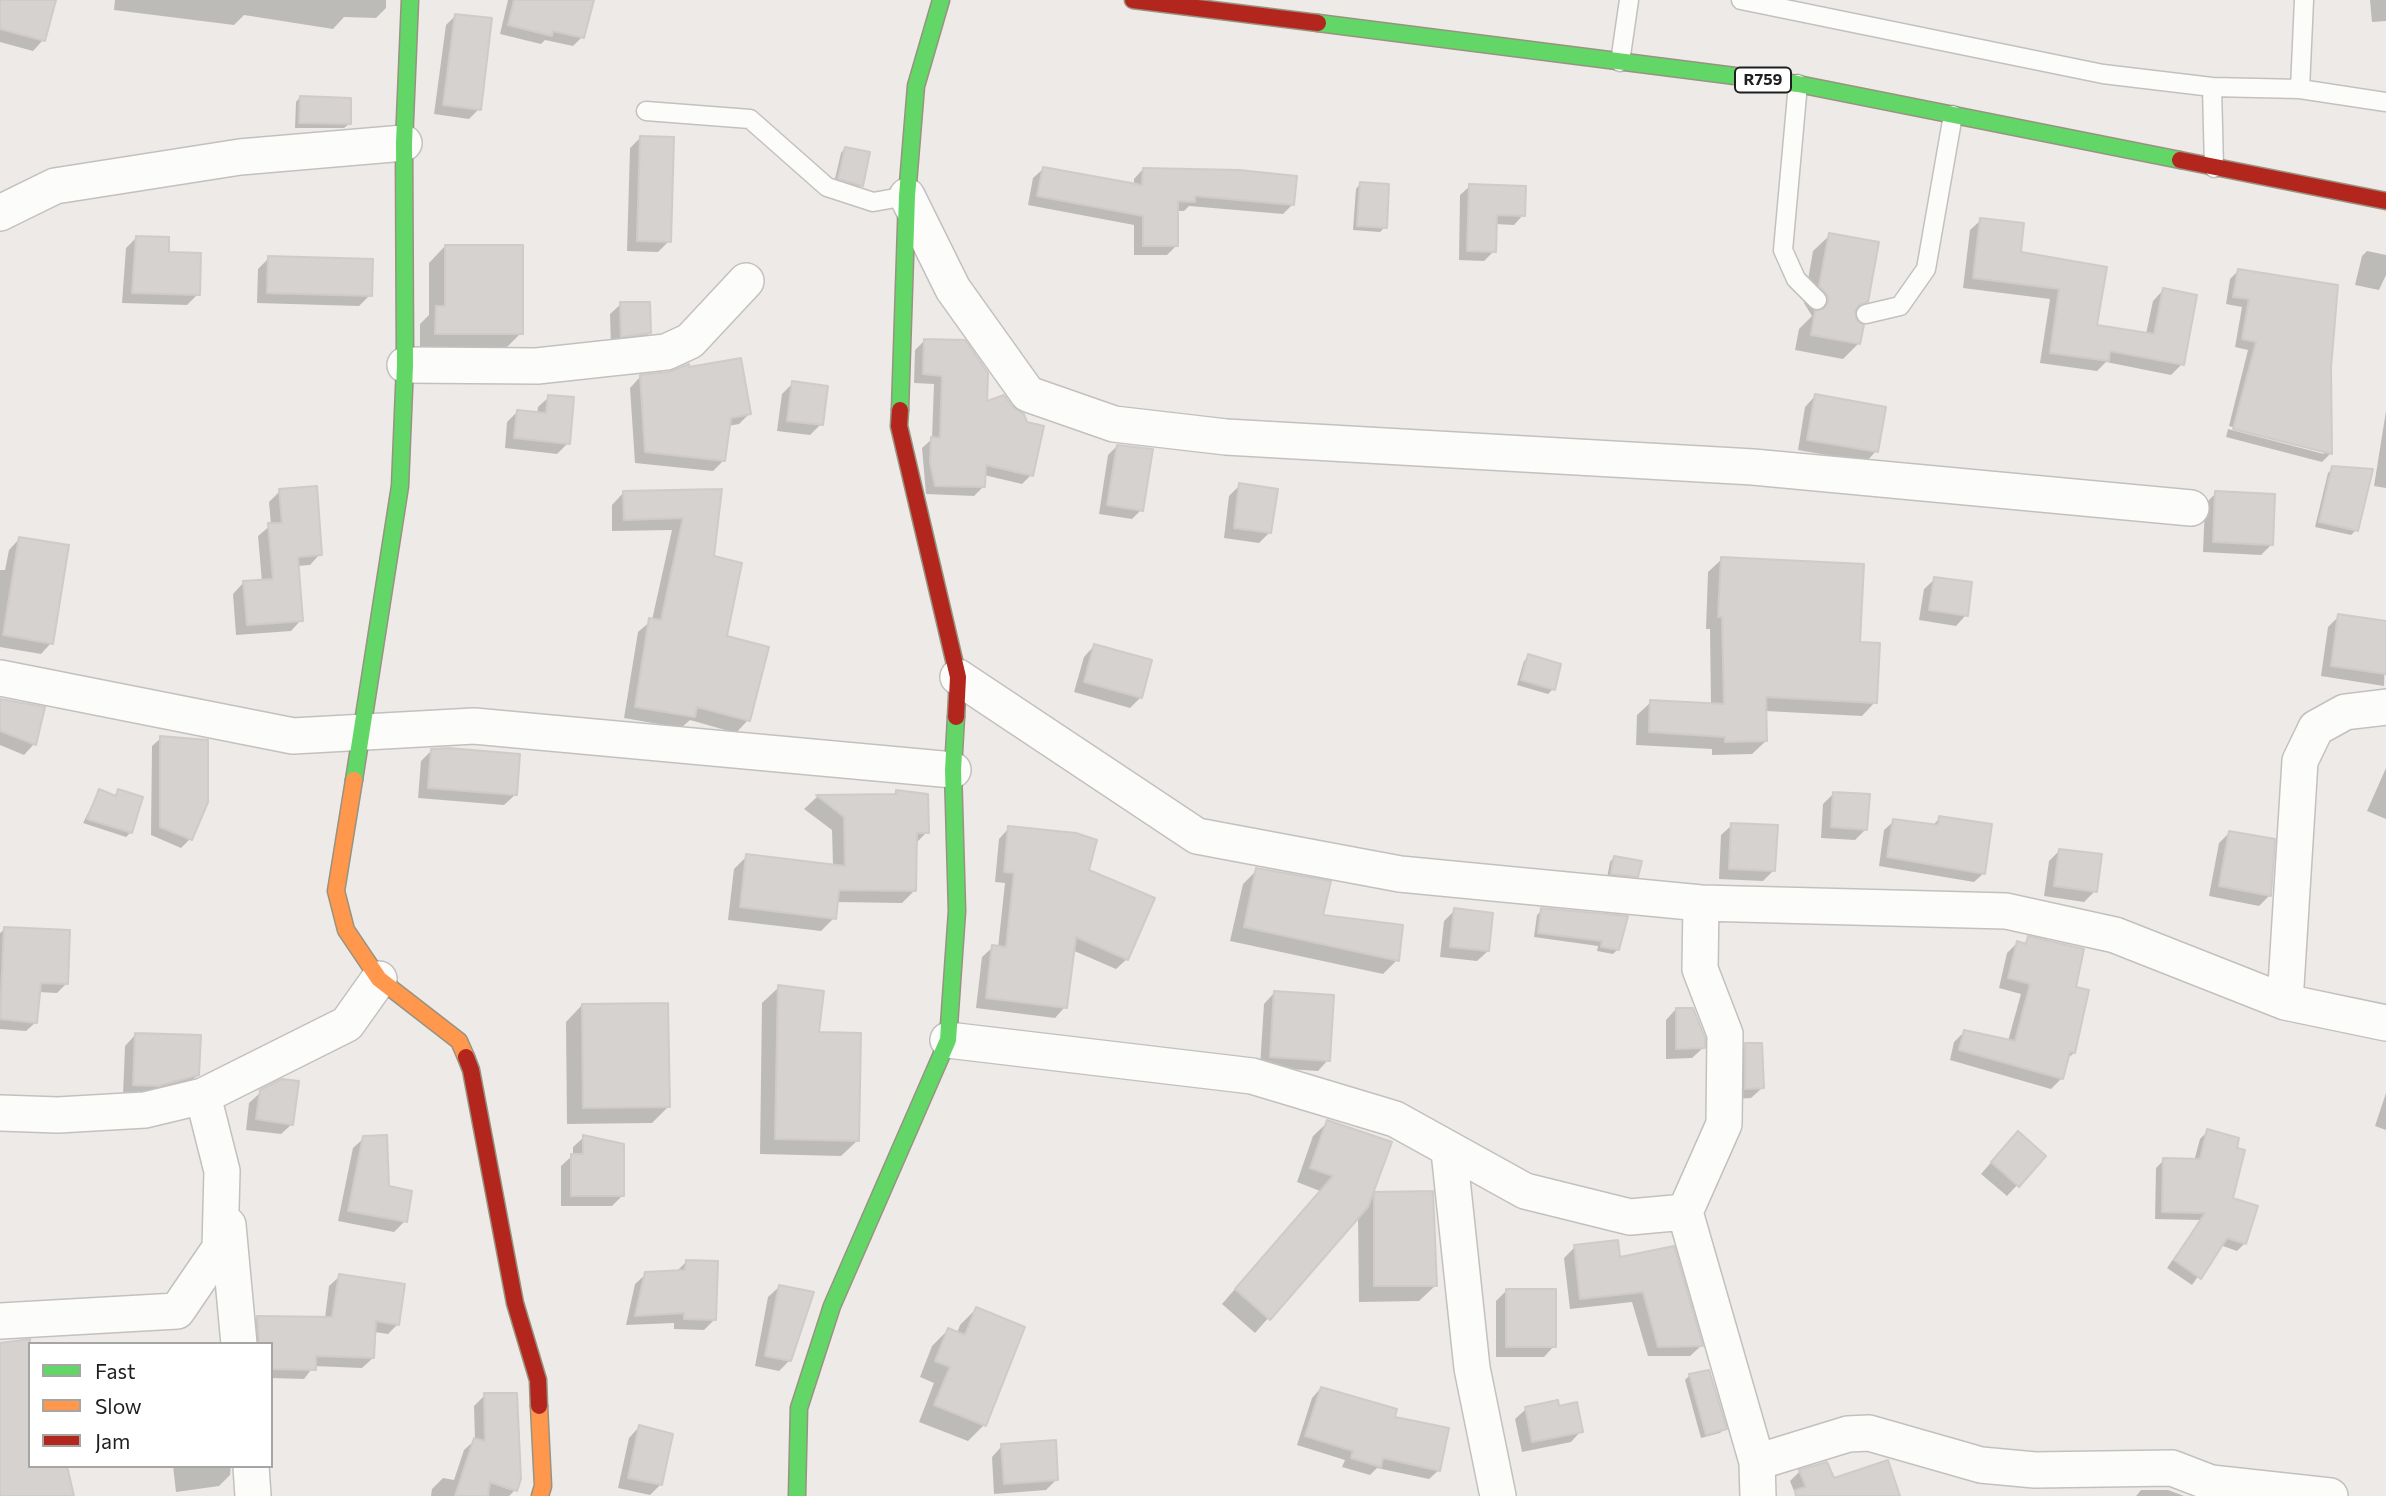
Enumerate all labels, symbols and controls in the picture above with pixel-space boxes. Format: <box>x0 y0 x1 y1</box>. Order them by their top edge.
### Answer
road number: R759 <box>1735 68 1791 92</box>
legend <box>28 1342 273 1468</box>
text: Fast <box>95 1358 136 1383</box>
text: Slow <box>95 1393 142 1418</box>
text: Jam <box>95 1428 130 1453</box>

